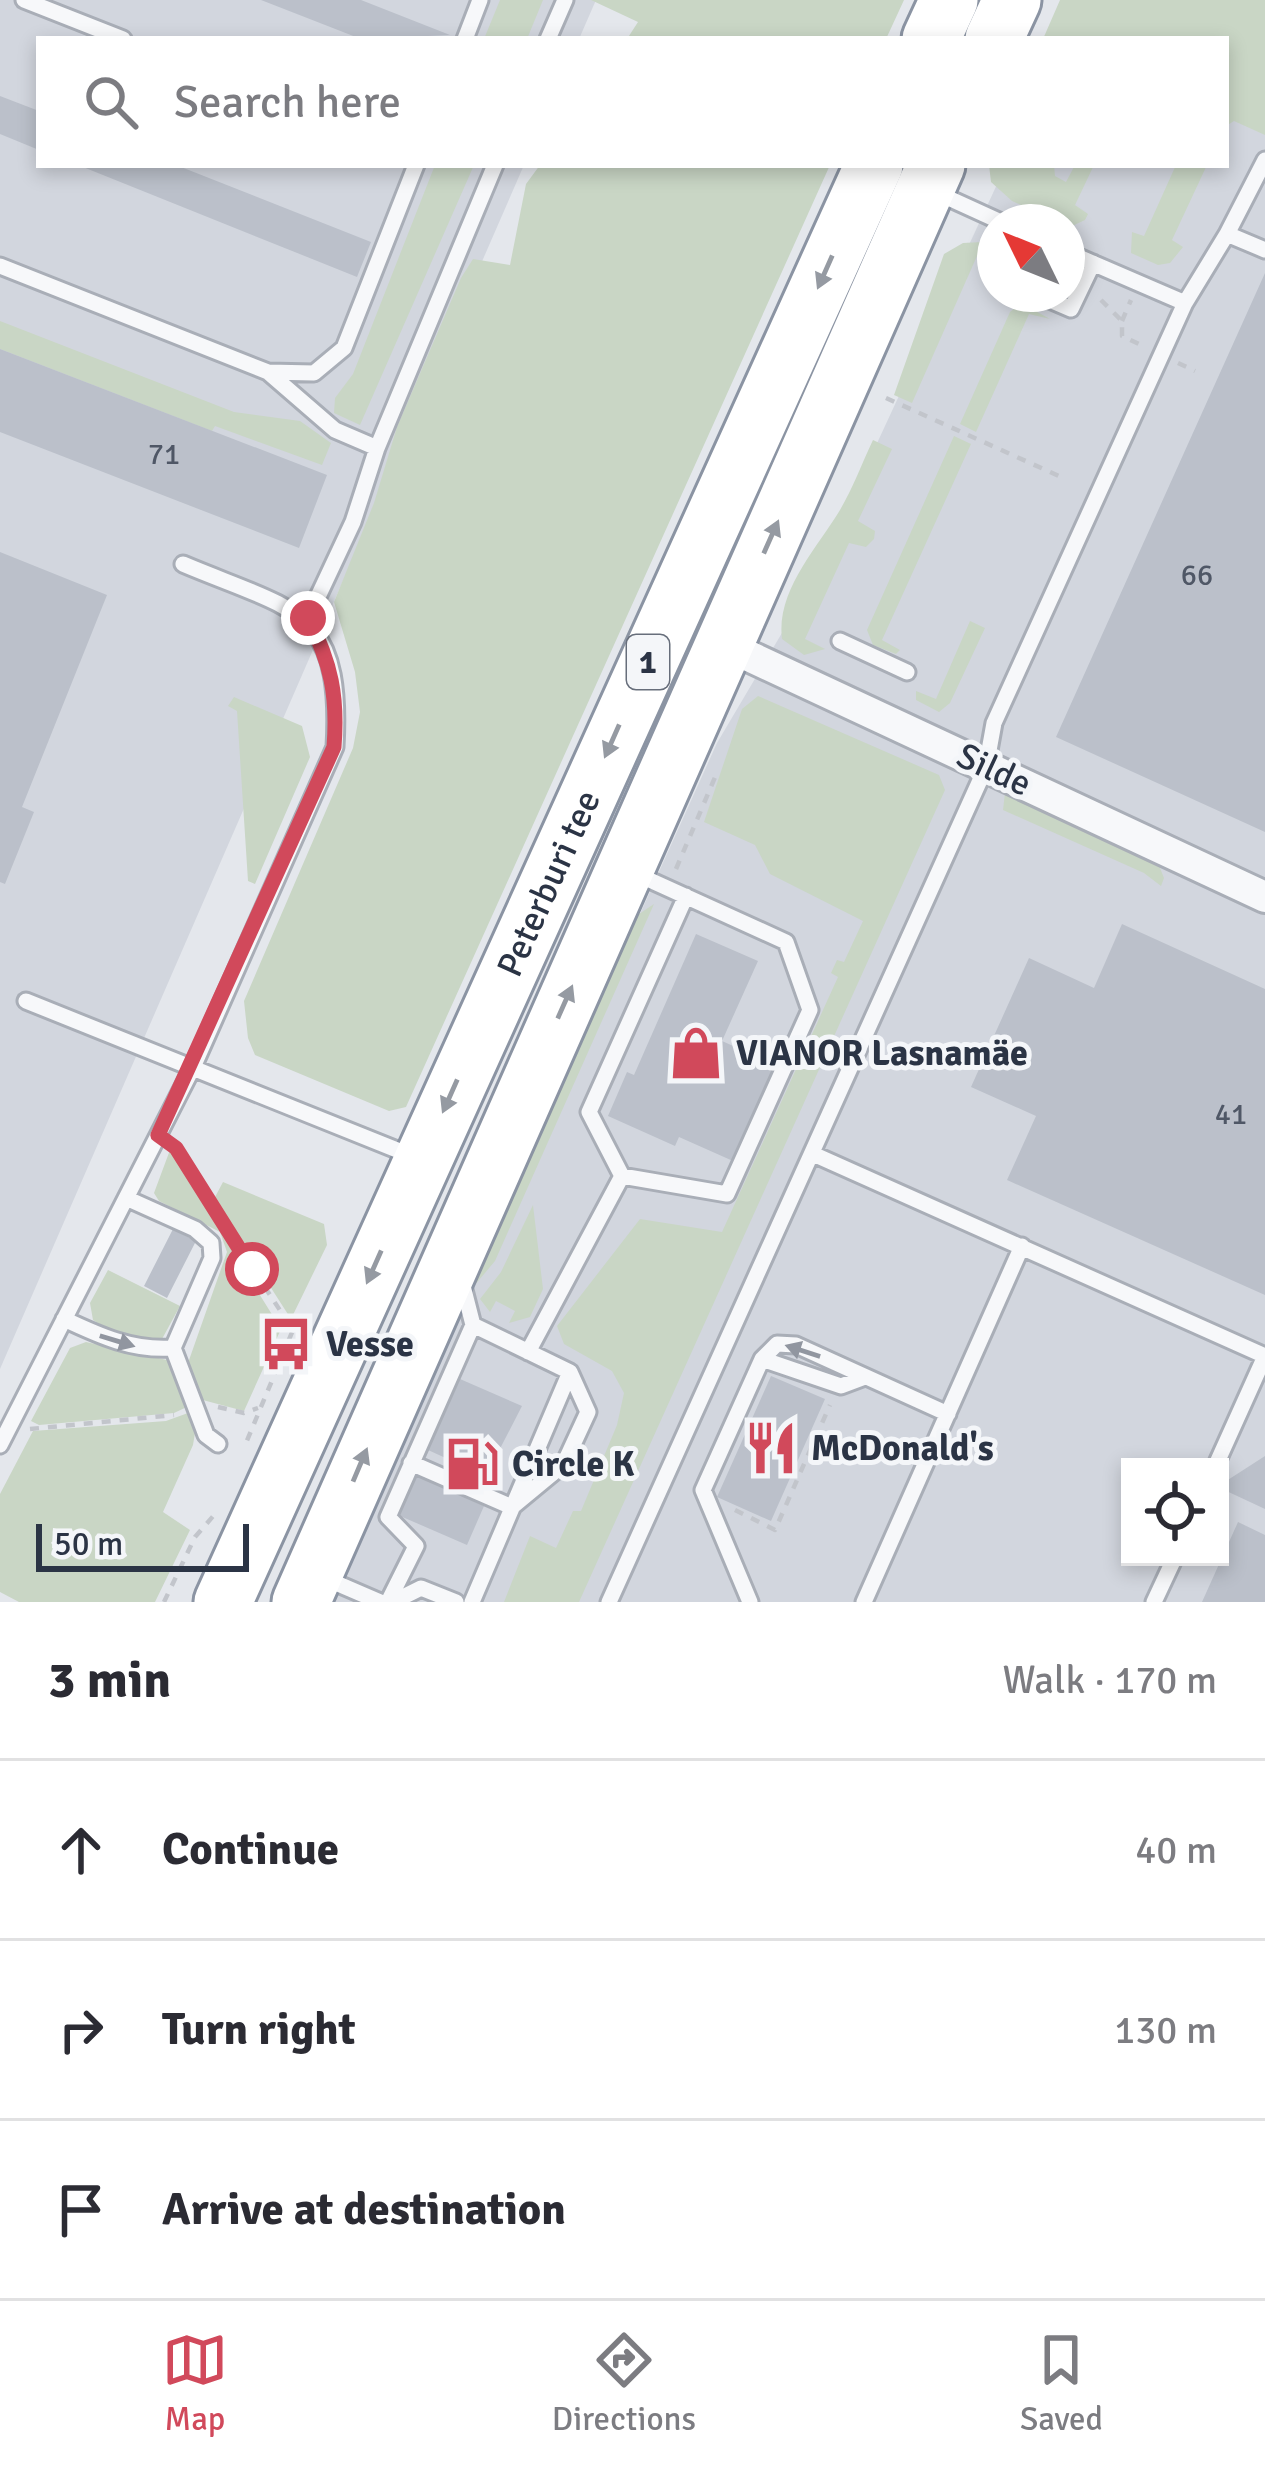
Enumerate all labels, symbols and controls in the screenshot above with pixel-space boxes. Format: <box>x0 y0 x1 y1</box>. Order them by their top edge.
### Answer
search box <box>36 36 1229 168</box>
icon: search <box>78 69 144 135</box>
text: Search here <box>174 75 401 130</box>
north arrow <box>977 204 1085 312</box>
one-way arrow <box>815 254 835 289</box>
house number: 71 <box>148 436 180 473</box>
one-way arrow <box>761 519 781 554</box>
house number: 66 <box>1181 557 1213 594</box>
route end <box>281 591 335 645</box>
road number: 1 <box>627 635 669 689</box>
one-way arrow <box>602 724 622 759</box>
street label: Silde <box>950 733 1038 807</box>
street label: Peterburi tee <box>487 783 610 984</box>
one-way arrow <box>556 984 576 1019</box>
shop icon: VIANOR Lasnamäe <box>667 1024 725 1082</box>
place label: VIANOR Lasnamäe <box>736 1031 1028 1076</box>
one-way arrow <box>440 1079 460 1114</box>
house number: 41 <box>1215 1096 1247 1133</box>
route start <box>225 1242 279 1296</box>
one-way arrow <box>363 1249 383 1284</box>
bus stop icon: Vesse <box>257 1315 315 1373</box>
place label: Vesse <box>326 1322 414 1367</box>
one-way arrow <box>99 1333 136 1351</box>
one-way arrow <box>784 1340 820 1359</box>
restaurant icon: McDonald's <box>742 1419 800 1477</box>
place label: McDonald's <box>811 1426 994 1471</box>
fuel station icon: Circle K <box>443 1435 501 1493</box>
place label: Circle K <box>512 1442 635 1487</box>
one-way arrow <box>351 1448 371 1483</box>
map controls <box>1121 1458 1229 1566</box>
button: locate <box>1121 1458 1229 1566</box>
scale bar <box>36 1518 249 1571</box>
text: 50 m <box>54 1524 123 1565</box>
text: 3 min <box>48 1649 171 1712</box>
text: Walk · 170 m <box>1003 1656 1217 1704</box>
icon: ahead <box>48 1817 114 1883</box>
text: Continue <box>162 1822 339 1877</box>
text: 40 m <box>1135 1826 1217 1874</box>
icon: right <box>48 1997 114 2063</box>
text: Turn right <box>162 2002 356 2057</box>
text: 130 m <box>1114 2006 1217 2054</box>
icon: arrive <box>48 2177 114 2243</box>
text: Arrive at destination <box>162 2182 566 2237</box>
tab: Map <box>162 2327 228 2440</box>
tab: Directions <box>552 2327 696 2440</box>
tab: Saved <box>1020 2327 1103 2440</box>

